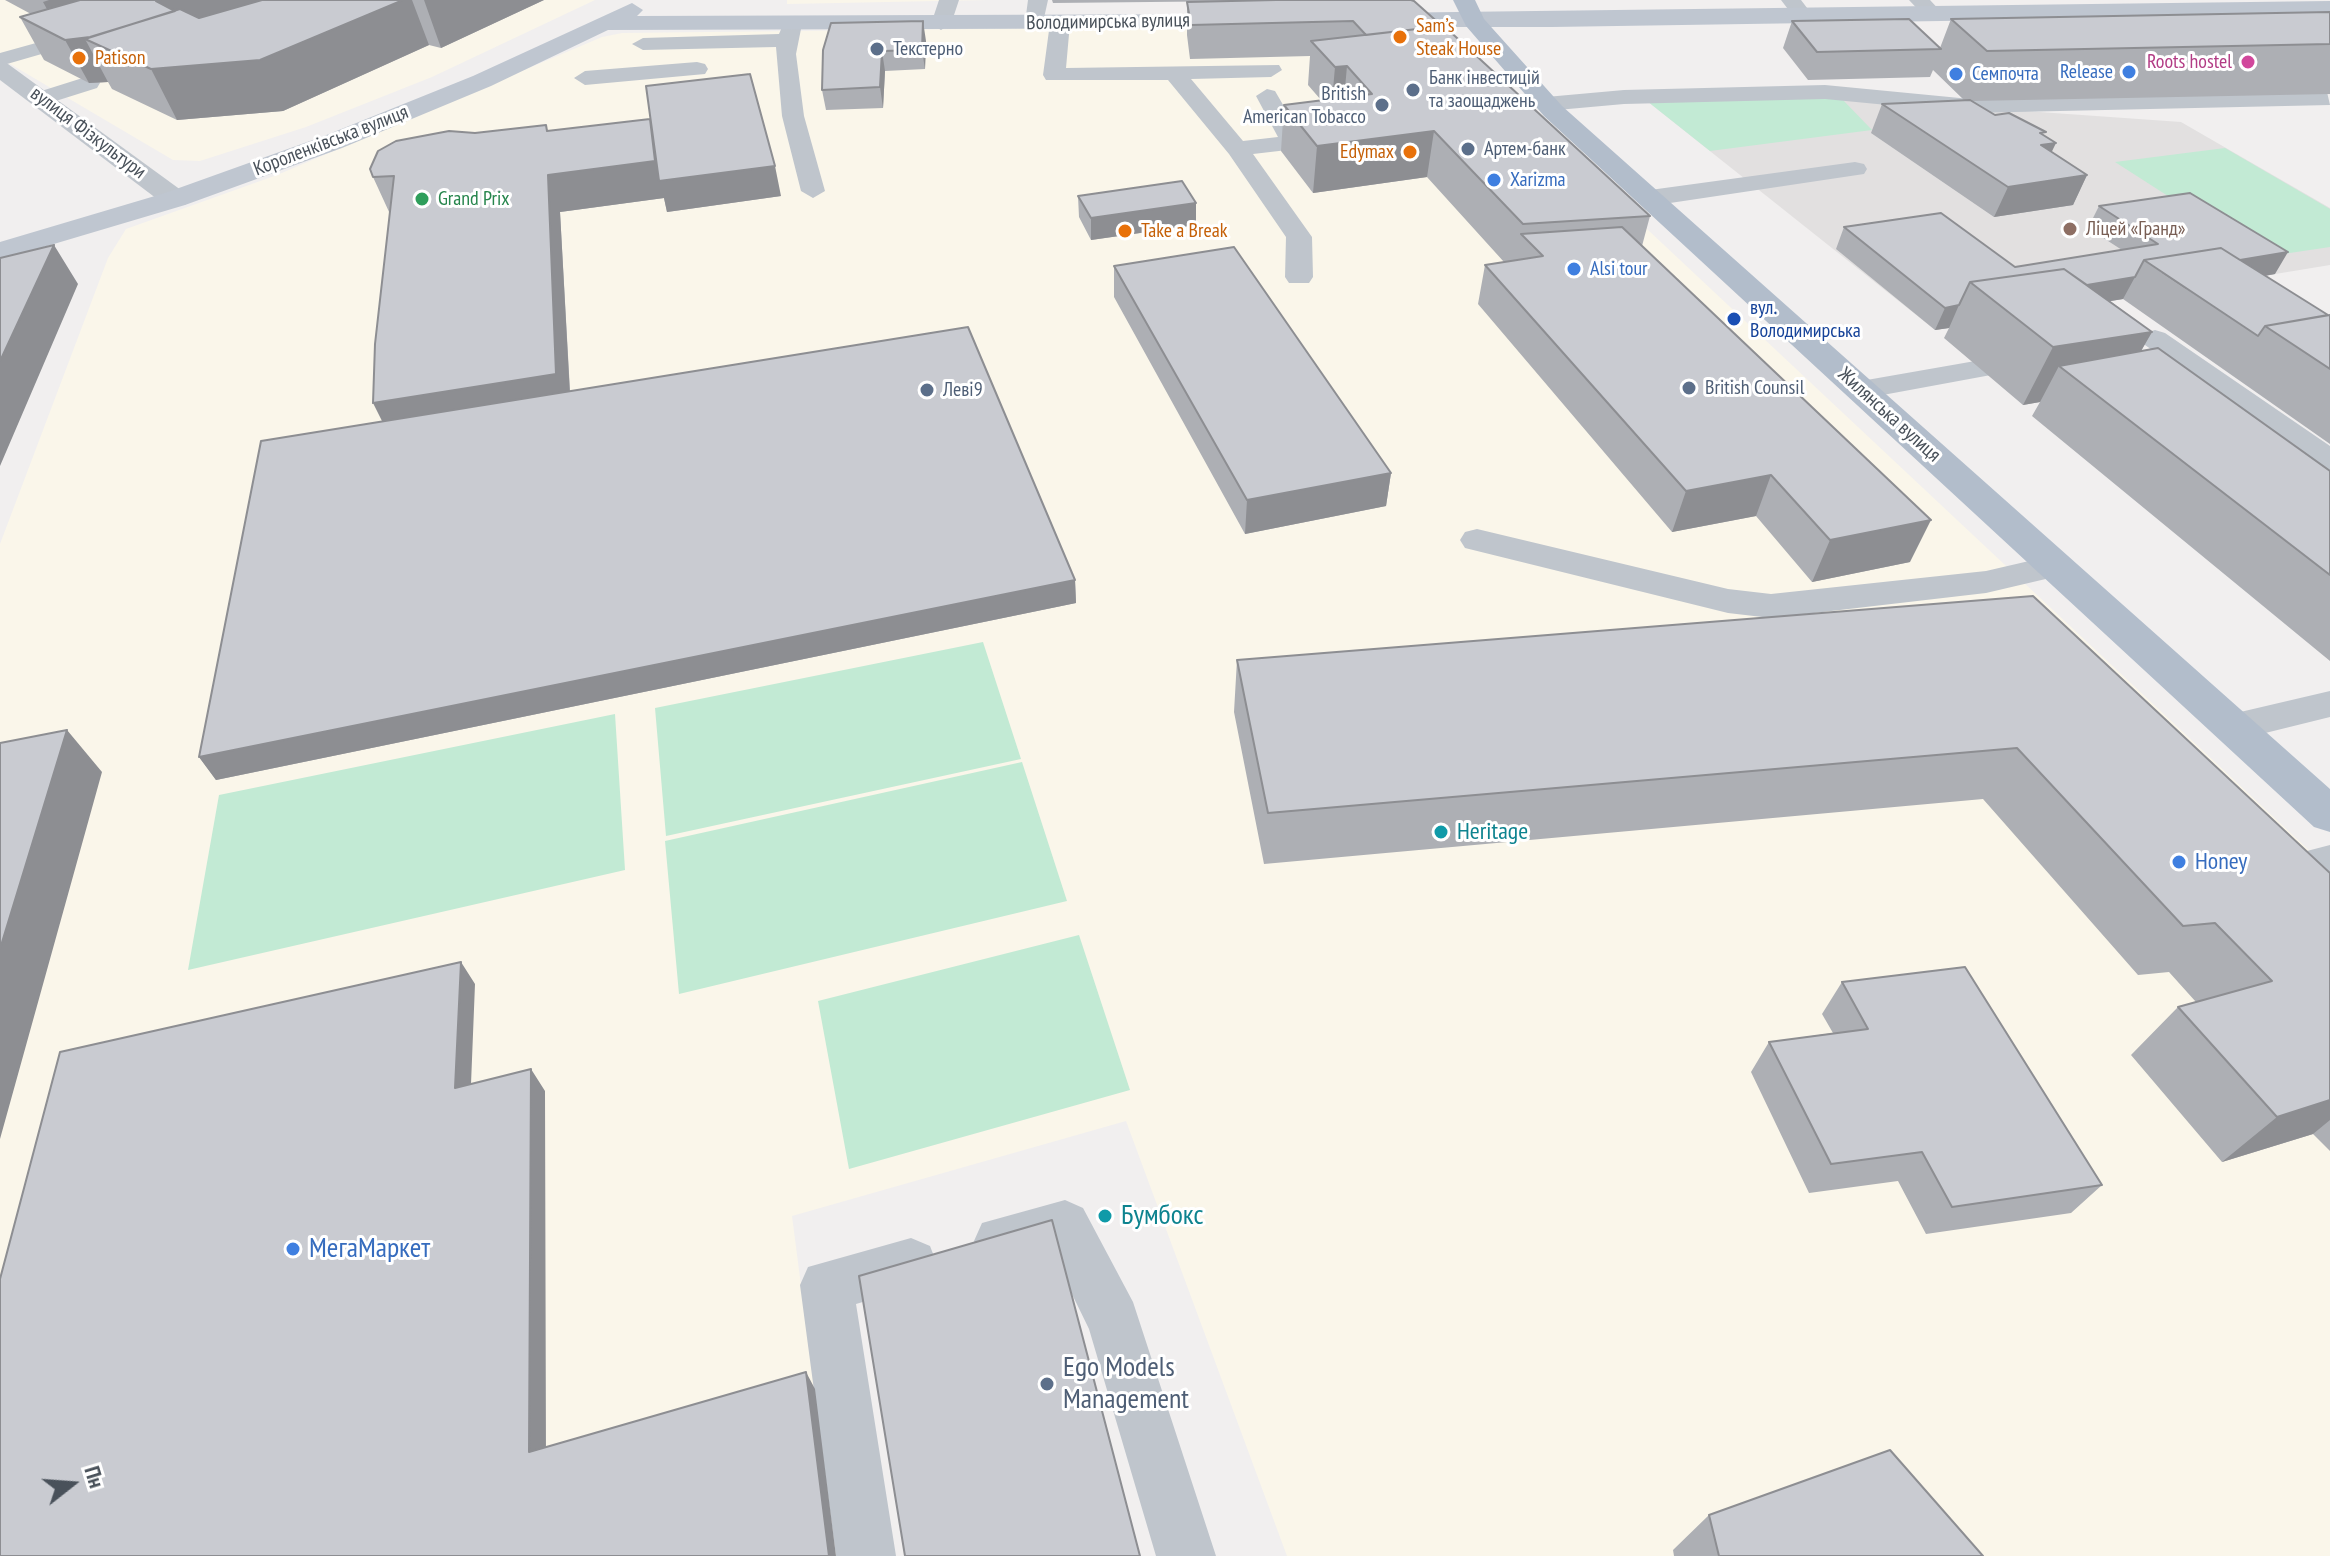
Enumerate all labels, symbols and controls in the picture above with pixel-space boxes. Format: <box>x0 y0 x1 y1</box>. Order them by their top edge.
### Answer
street label: Володимирська вулиця <box>1026 9 1190 35</box>
place label: Sam’s Steak House <box>1416 14 1501 61</box>
marker: Sam’s Steak House <box>1391 28 1409 46</box>
place label: Текстерно <box>893 37 963 61</box>
marker: Текстерно <box>868 40 886 58</box>
place label: Patison <box>95 46 145 70</box>
marker: Patison <box>70 49 88 67</box>
place label: Roots hostel <box>2147 50 2232 74</box>
marker: Roots hostel <box>2239 53 2257 71</box>
place label: Release <box>2060 60 2113 84</box>
place label: Семпочта <box>1972 62 2039 86</box>
marker: Release <box>2120 63 2138 81</box>
marker: Семпочта <box>1947 65 1965 83</box>
place label: Банк інвестицій та заощаджень <box>1429 66 1540 113</box>
marker: Банк інвестицій та заощаджень <box>1404 81 1422 99</box>
street label: вулиця Фізкультури <box>25 82 151 184</box>
place label: British American Tobacco <box>1243 82 1366 129</box>
marker: British American Tobacco <box>1373 96 1391 114</box>
street label: Короленківська вулиця <box>250 100 412 182</box>
place label: Артем-банк <box>1484 137 1566 161</box>
place label: Edymax <box>1340 140 1394 164</box>
marker: Артем-банк <box>1459 140 1477 158</box>
marker: Edymax <box>1401 143 1419 161</box>
place label: Xarizma <box>1510 168 1566 192</box>
marker: Xarizma <box>1485 171 1503 189</box>
place label: Grand Prix <box>438 187 510 211</box>
marker: Grand Prix <box>413 190 431 208</box>
place label: Ліцей «Гранд» <box>2086 217 2185 241</box>
place label: Take a Break <box>1141 219 1227 243</box>
marker: Ліцей «Гранд» <box>2061 220 2079 238</box>
marker: Take a Break <box>1116 222 1134 240</box>
place label: Alsi tour <box>1590 257 1648 281</box>
marker: Alsi tour <box>1565 260 1583 278</box>
place label: вул. Володимирська <box>1750 296 1861 343</box>
marker: вул. Володимирська <box>1725 310 1743 328</box>
street label: Жилянська вулиця <box>1833 363 1945 467</box>
place label: British Counsil <box>1705 376 1804 400</box>
place label: Леві9 <box>943 378 983 402</box>
marker: British Counsil <box>1680 379 1698 397</box>
marker: Леві9 <box>918 381 936 399</box>
place label: Heritage <box>1457 818 1528 846</box>
marker: Heritage <box>1432 823 1450 841</box>
place label: Honey <box>2195 848 2247 876</box>
marker: Honey <box>2170 853 2188 871</box>
place label: Бумбокс <box>1121 1199 1203 1233</box>
marker: Бумбокс <box>1096 1207 1114 1225</box>
place label: МегаМаркет <box>309 1232 430 1266</box>
marker: МегаМаркет <box>284 1240 302 1258</box>
place label: Ego Models Management <box>1063 1351 1189 1417</box>
marker: Ego Models Management <box>1038 1375 1056 1393</box>
north arrow <box>32 1444 112 1524</box>
text: Пн <box>78 1463 111 1491</box>

